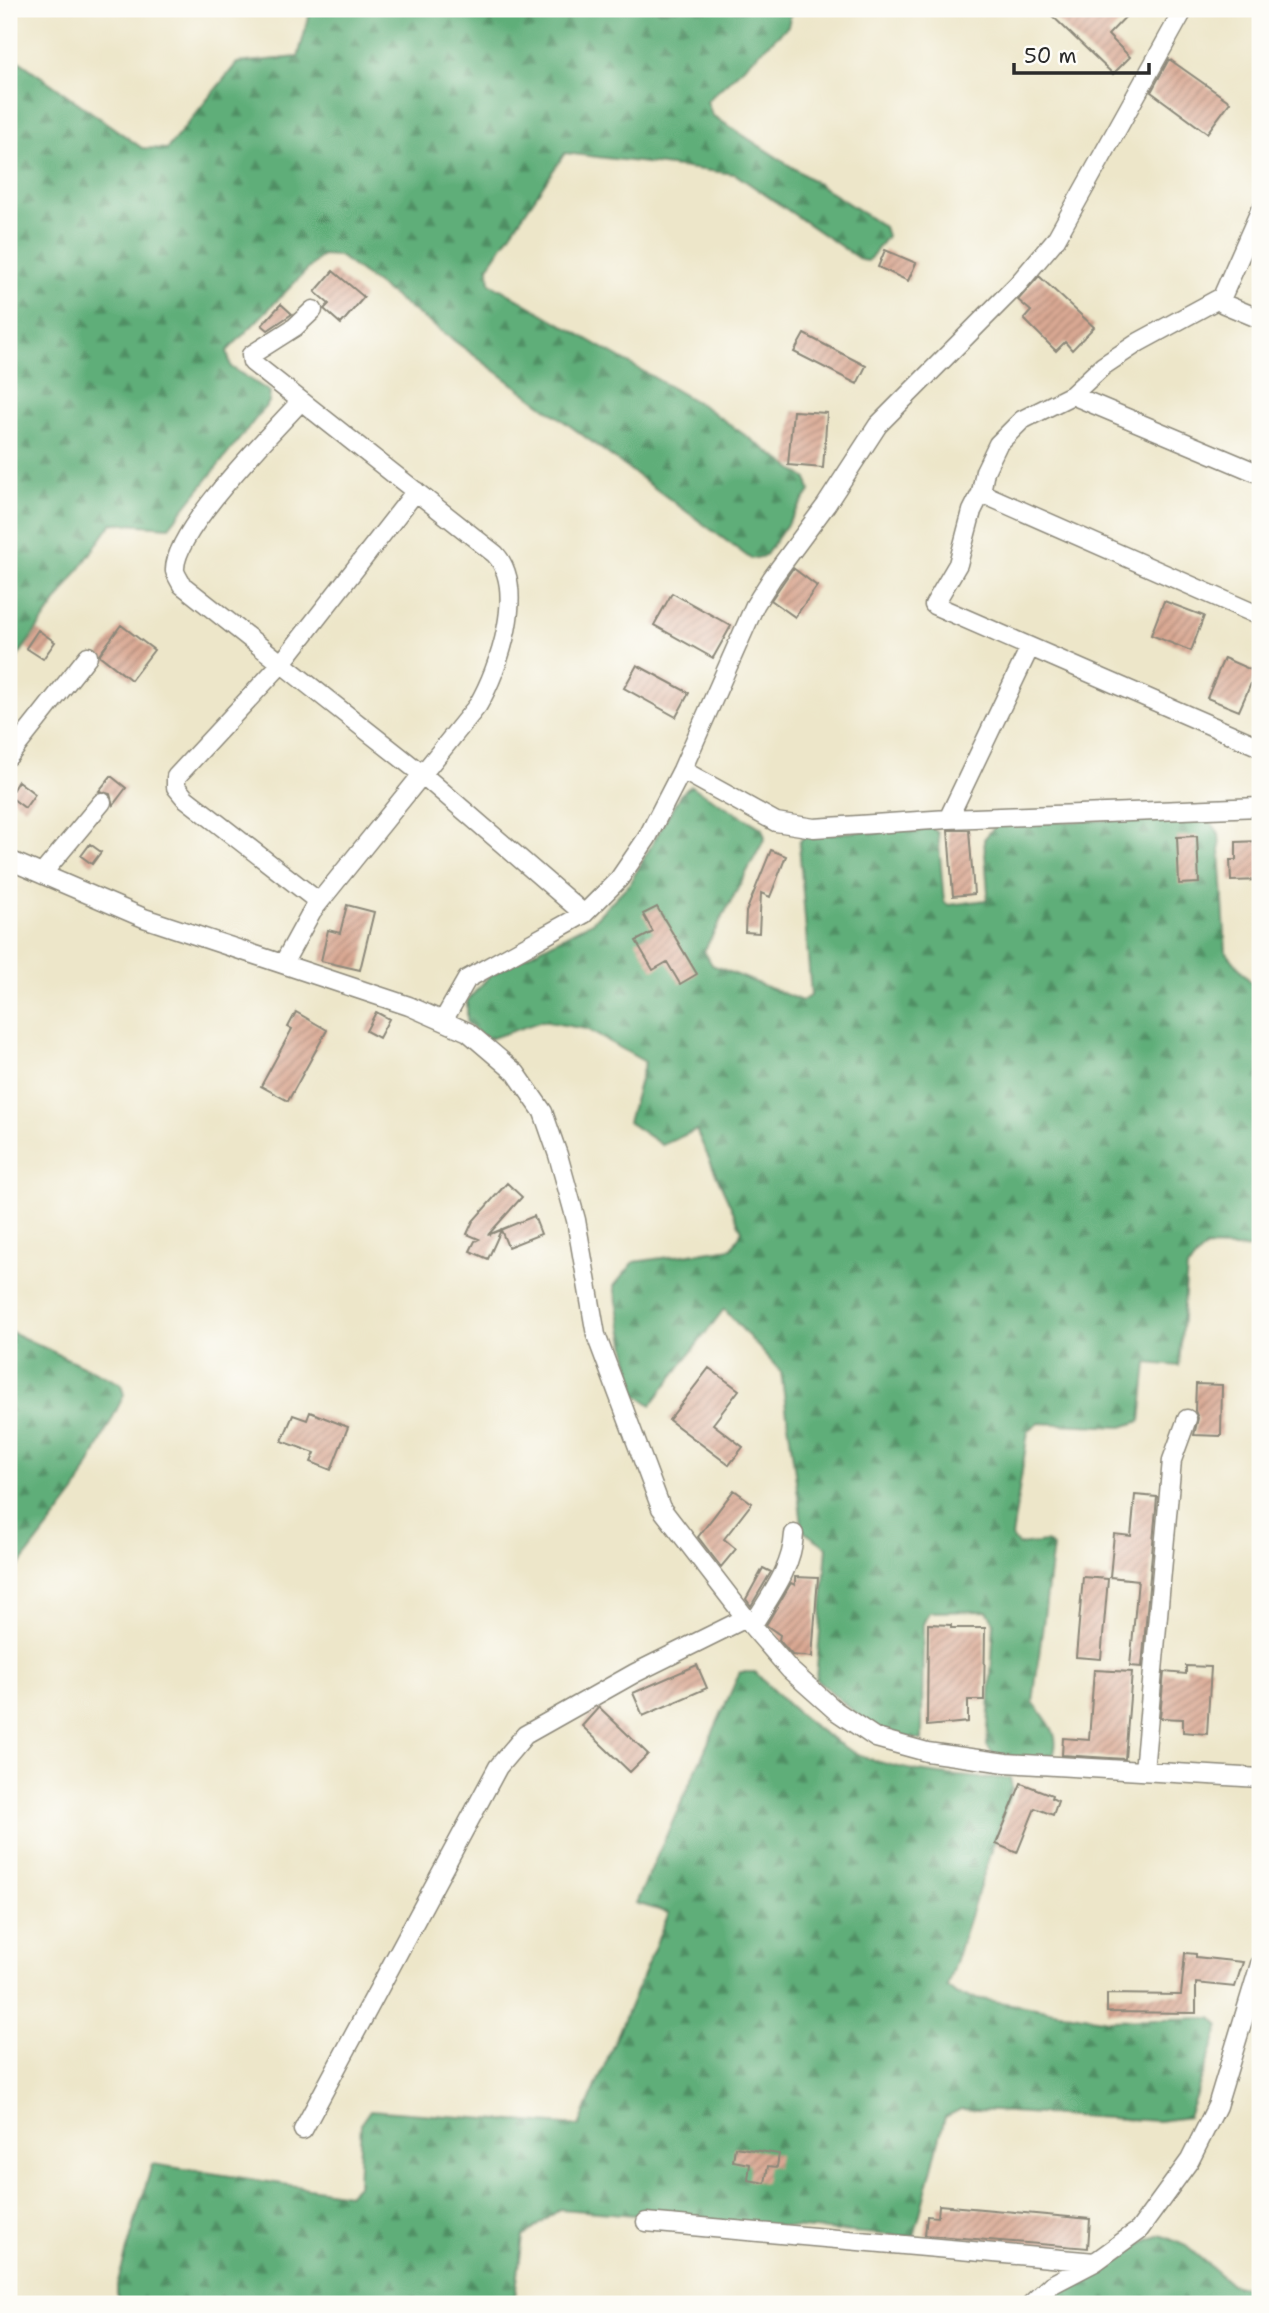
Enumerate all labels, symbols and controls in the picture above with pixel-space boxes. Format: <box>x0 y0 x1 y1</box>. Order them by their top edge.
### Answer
scale bar <box>1014 32 1148 76</box>
text: 50 m <box>1024 42 1077 70</box>

